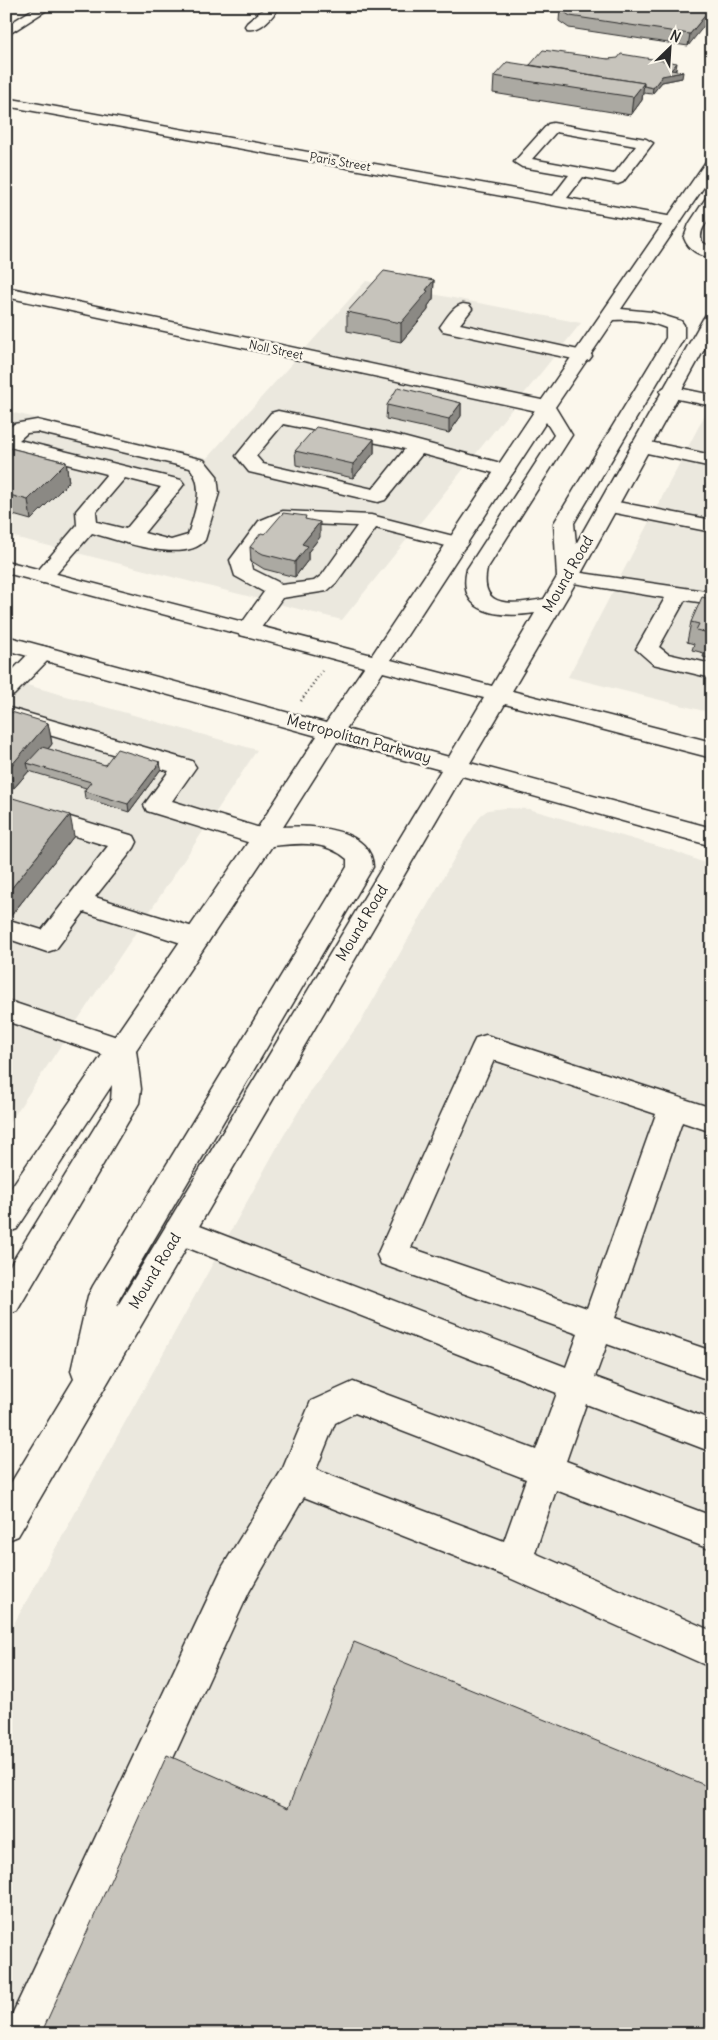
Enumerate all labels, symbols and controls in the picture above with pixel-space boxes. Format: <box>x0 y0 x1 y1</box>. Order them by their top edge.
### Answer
north arrow <box>646 22 696 72</box>
text: N <box>667 26 684 46</box>
street label: Paris Street <box>308 149 372 174</box>
street label: Noll Street <box>248 336 305 363</box>
street label: Mound Road <box>538 532 597 616</box>
street label: Metropolitan Parkway <box>285 710 434 767</box>
street label: Mound Road <box>331 881 392 964</box>
street label: Mound Road <box>124 1229 185 1312</box>

